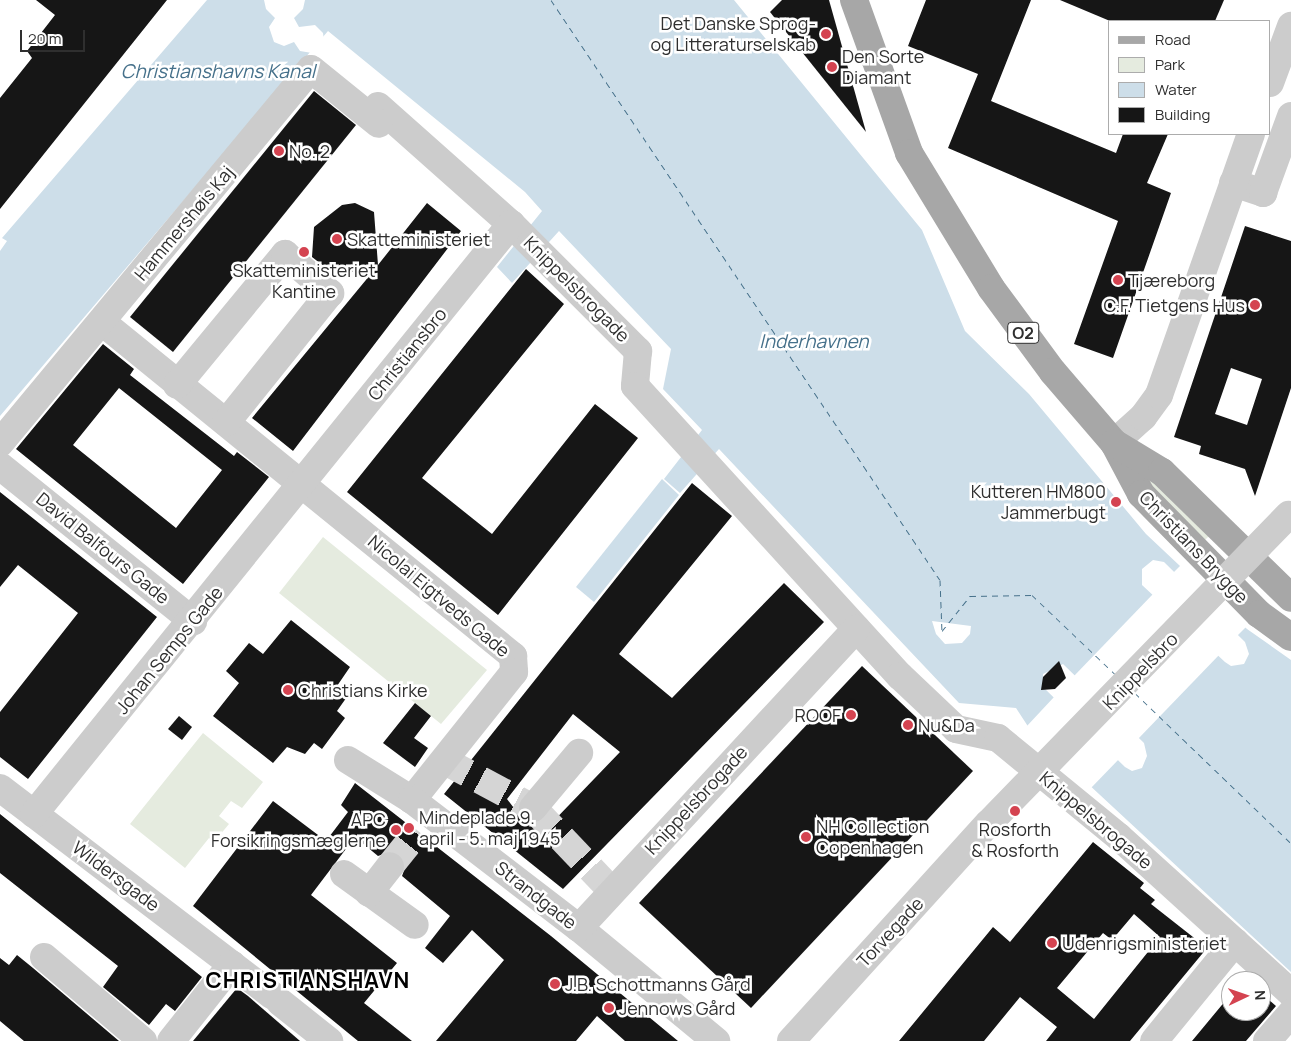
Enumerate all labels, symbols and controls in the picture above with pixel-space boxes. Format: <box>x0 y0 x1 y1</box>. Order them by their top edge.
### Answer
place label: Det Danske Sprog- og Litteraturselskab <box>650 13 816 56</box>
scale bar <box>22 20 88 52</box>
legend <box>1108 20 1271 135</box>
text: 20 m <box>28 28 61 49</box>
marker: Det Danske Sprog- og Litteraturselskab <box>820 28 832 40</box>
text: Road <box>1155 29 1191 50</box>
place label: Den Sorte Diamant <box>842 46 924 88</box>
text: Park <box>1155 54 1185 75</box>
water label: Christianshavns Kanal <box>121 61 315 83</box>
marker: Den Sorte Diamant <box>826 61 838 73</box>
text: Water <box>1155 79 1197 100</box>
text: Building <box>1155 104 1210 125</box>
place label: No. 2 <box>289 140 330 162</box>
marker: No. 2 <box>273 145 285 157</box>
street label: Hammershøis Kaj <box>130 161 238 285</box>
place label: Skatteministeriet <box>347 228 490 250</box>
street label: Knippelsbrogade <box>520 232 634 346</box>
marker: Skatteministeriet <box>331 233 343 245</box>
marker: Skatteministeriet Kantine <box>298 246 310 258</box>
place label: Skatteministeriet Kantine <box>232 260 376 302</box>
place label: Tjæreborg <box>1128 269 1215 291</box>
marker: Tjæreborg <box>1112 274 1124 286</box>
place label: C.F. Tietgens Hus <box>1104 294 1245 316</box>
marker: C.F. Tietgens Hus <box>1249 299 1261 311</box>
street label: Christiansbro <box>363 303 451 405</box>
road number: O2 <box>1007 319 1039 346</box>
water label: Inderhavnen <box>759 331 869 353</box>
place label: Kutteren HM800 Jammerbugt <box>971 481 1106 524</box>
street label: Christians Brygge <box>1135 486 1253 608</box>
street label: David Balfours Gade <box>32 488 174 608</box>
marker: Kutteren HM800 Jammerbugt <box>1110 496 1122 508</box>
street label: Nicolai Eigtveds Gade <box>364 530 514 662</box>
street label: Johan Semps Gade <box>111 582 227 718</box>
street label: Knippelsbro <box>1098 628 1182 714</box>
place label: Christians Kirke <box>298 679 428 701</box>
marker: Christians Kirke <box>282 684 294 696</box>
place label: ROOF <box>795 704 841 726</box>
marker: ROOF <box>845 709 857 721</box>
place label: Nu&Da <box>918 714 975 736</box>
marker: Nu&Da <box>902 719 914 731</box>
street label: Knippelsbrogade <box>640 741 752 859</box>
street label: Knippelsbrogade <box>1035 767 1157 873</box>
marker: Rosforth & Rosforth <box>1009 805 1021 817</box>
place label: Mindeplade 9. april - 5. maj 1945 <box>419 807 560 850</box>
place label: APC Forsikringsmæglerne <box>211 809 386 852</box>
place label: NH Collection Copenhagen <box>816 816 929 859</box>
place label: Rosforth & Rosforth <box>971 819 1059 862</box>
marker: Mindeplade 9. april - 5. maj 1945 <box>403 822 415 834</box>
marker: APC Forsikringsmæglerne <box>390 824 402 836</box>
marker: NH Collection Copenhagen <box>800 831 812 843</box>
street label: Wildersgade <box>68 836 164 916</box>
street label: Strandgade <box>491 856 581 934</box>
street label: Torvegade <box>852 893 928 971</box>
place label: Udenrigsministeriet <box>1062 932 1227 954</box>
marker: Udenrigsministeriet <box>1046 937 1058 949</box>
district label: CHRISTIANSHAVN <box>204 968 412 994</box>
north arrow <box>1221 971 1271 1021</box>
place label: J.B. Schottmanns Gård <box>565 973 751 995</box>
marker: J.B. Schottmanns Gård <box>549 978 561 990</box>
text: N <box>1251 990 1270 1001</box>
place label: Jennows Gård <box>619 997 735 1019</box>
marker: Jennows Gård <box>603 1002 615 1014</box>

